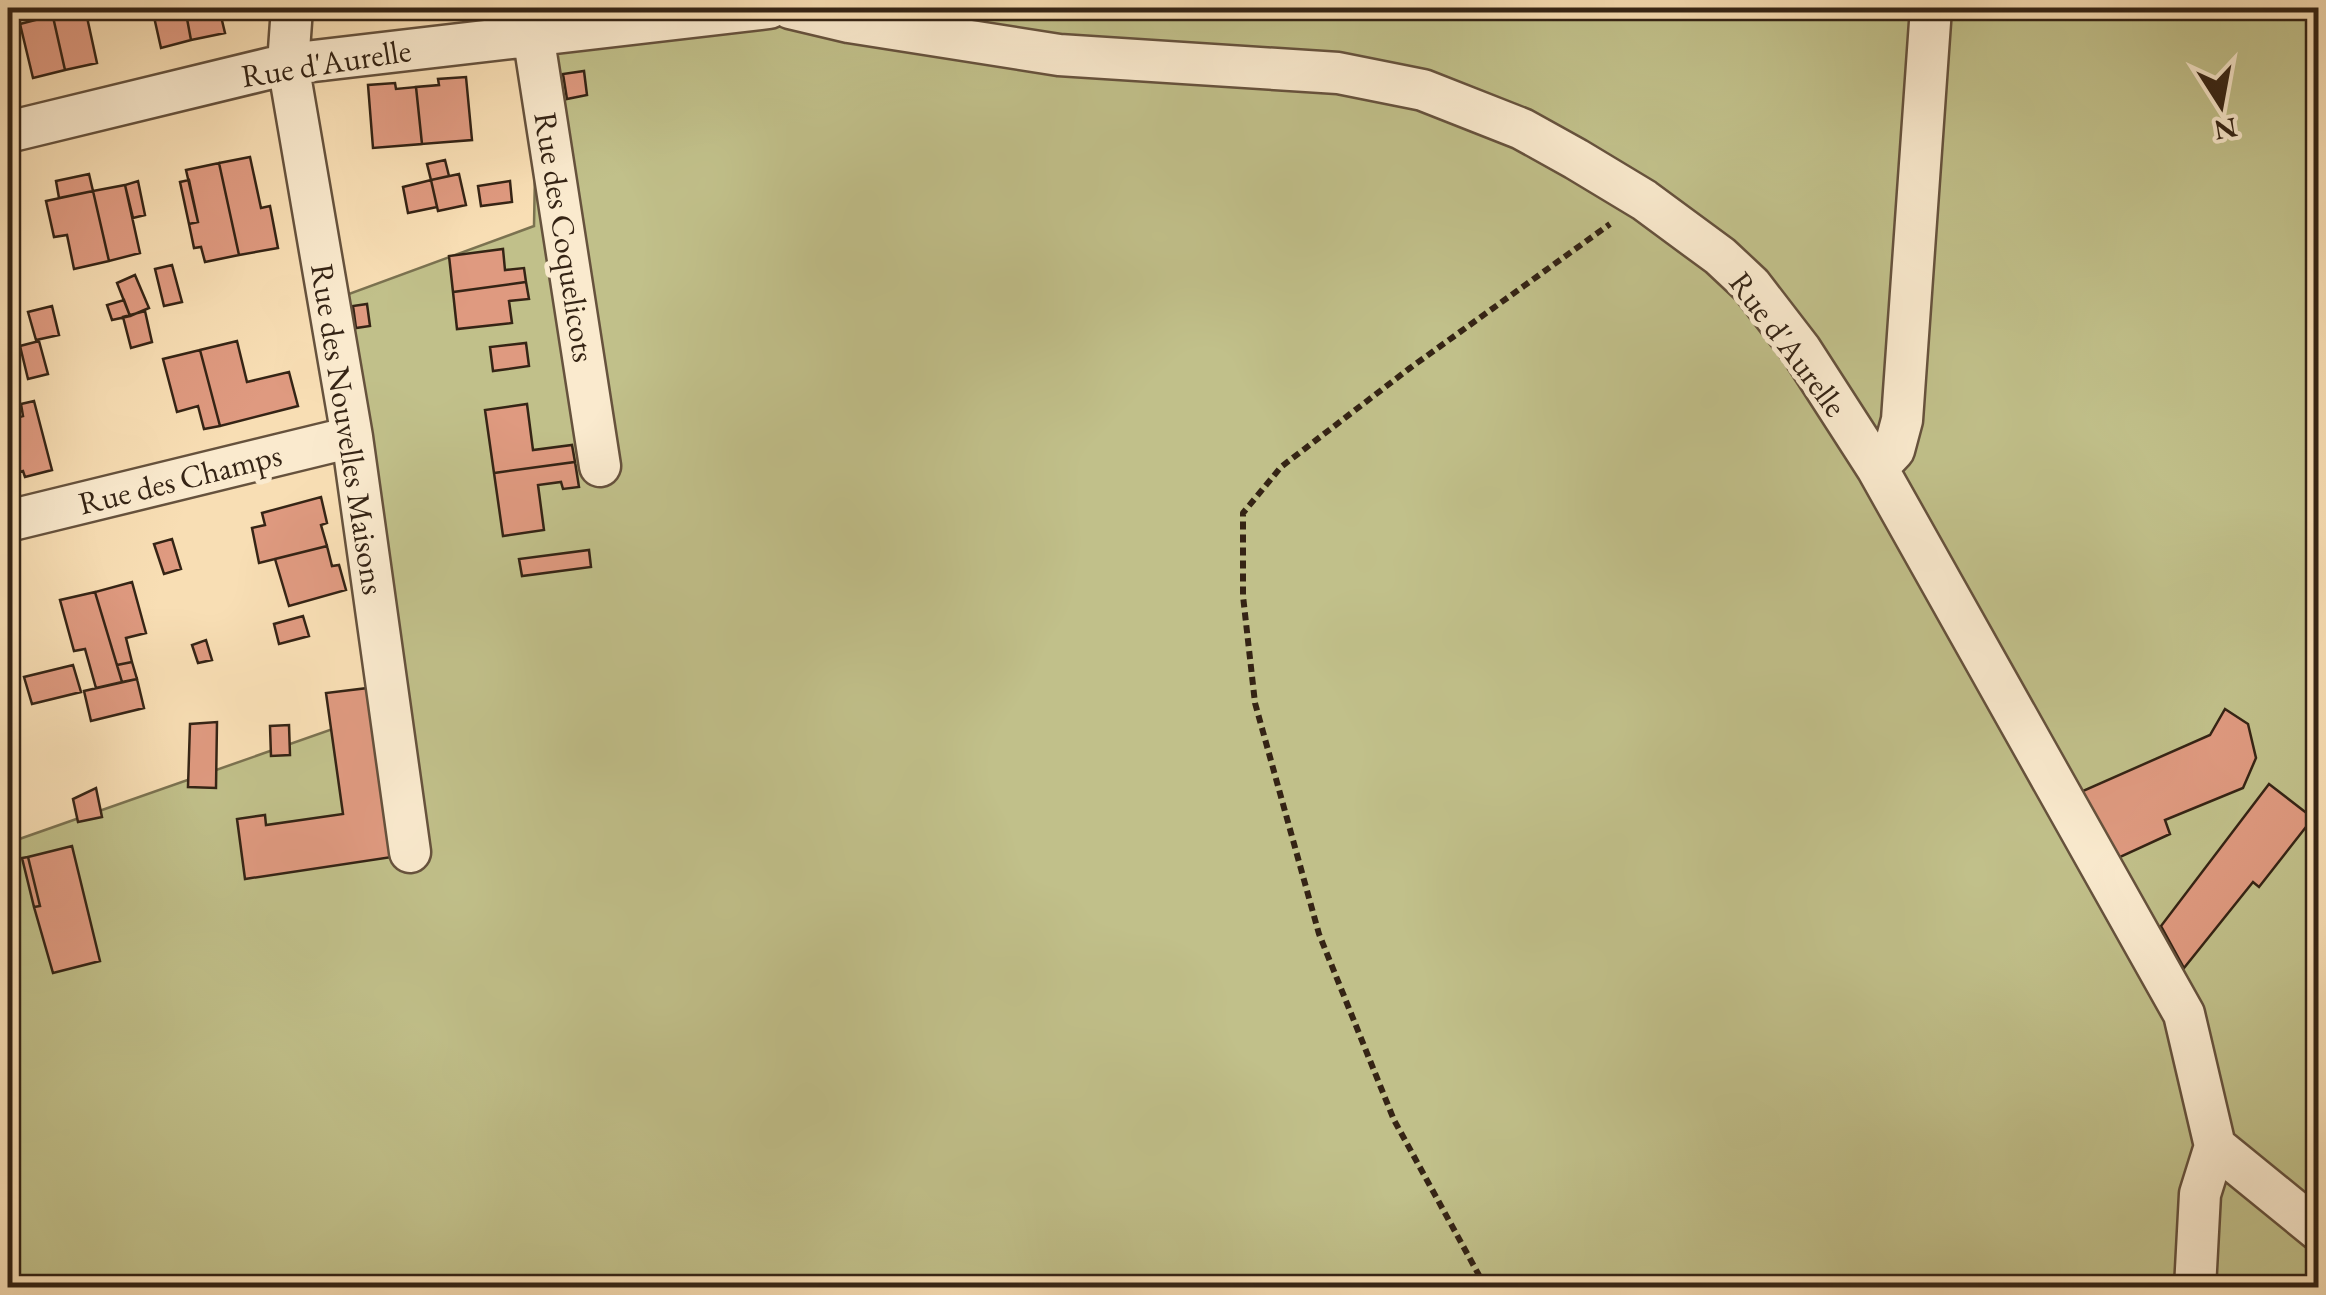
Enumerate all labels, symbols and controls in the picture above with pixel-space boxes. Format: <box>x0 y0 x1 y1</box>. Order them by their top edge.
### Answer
street label: Rue d'Aurelle <box>238 29 414 97</box>
north arrow <box>2171 55 2271 155</box>
street label: Rue des Coquelicots <box>524 109 606 365</box>
text: N <box>2211 110 2240 149</box>
street label: Rue des Nouvelles Maisons <box>301 261 395 597</box>
street label: Rue d'Aurelle <box>1720 263 1856 425</box>
street label: Rue des Champs <box>74 433 286 525</box>

